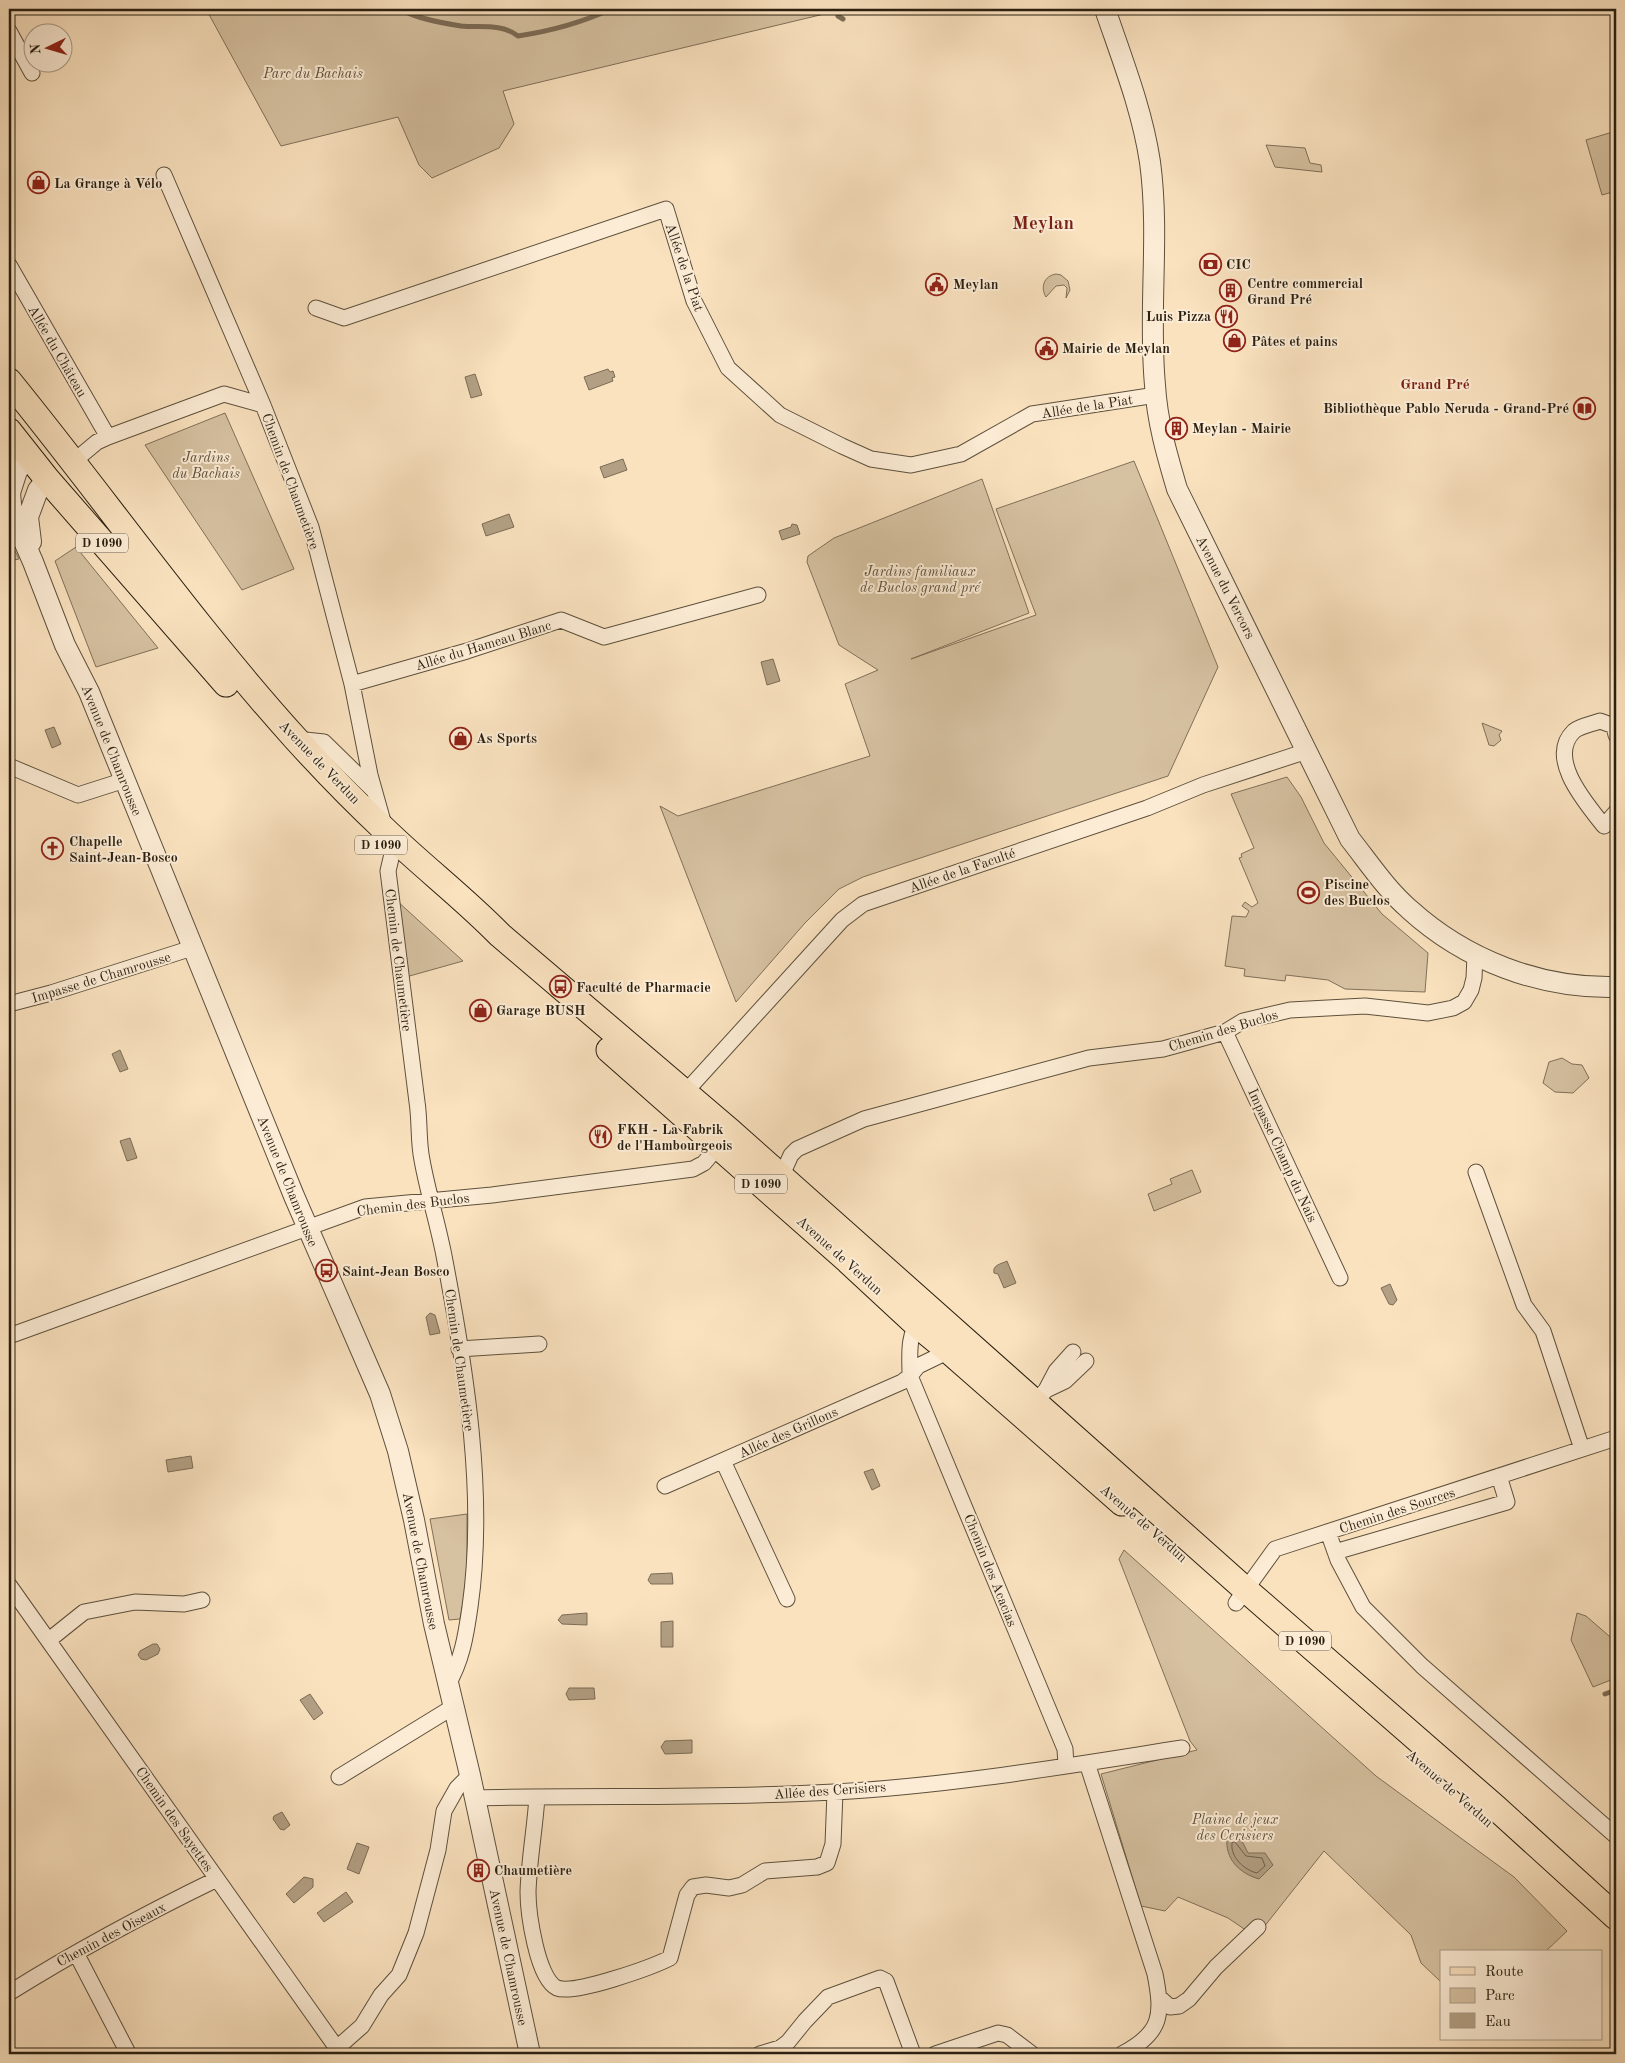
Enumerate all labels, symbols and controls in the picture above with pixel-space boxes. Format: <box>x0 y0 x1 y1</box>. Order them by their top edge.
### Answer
north arrow <box>22 22 72 72</box>
text: N <box>29 43 43 55</box>
park label: Parc du Bachais <box>262 67 363 81</box>
shop icon: La Grange à Vélo <box>26 171 50 195</box>
place label: La Grange à Vélo <box>54 177 162 191</box>
district label: Meylan <box>1012 215 1074 234</box>
street label: Allée de la Piat <box>662 221 706 313</box>
bank icon: CIC <box>1198 252 1222 276</box>
place label: CIC <box>1226 258 1251 272</box>
public building icon: Meylan <box>925 272 949 296</box>
place label: Centre commercial Grand Pré <box>1247 277 1363 307</box>
place label: Meylan <box>953 278 999 292</box>
building icon: Centre commercial Grand Pré <box>1219 279 1243 303</box>
street label: Allée du Château <box>25 303 89 400</box>
restaurant icon: Luis Pizza <box>1215 304 1239 328</box>
place label: Luis Pizza <box>1146 310 1211 324</box>
shop icon: Pâtes et pains <box>1223 329 1247 353</box>
place label: Pâtes et pains <box>1251 335 1338 349</box>
public building icon: Mairie de Meylan <box>1034 336 1058 360</box>
place label: Mairie de Meylan <box>1062 342 1170 356</box>
district label: Grand Pré <box>1400 378 1470 393</box>
street label: Allée de la Piat <box>1040 393 1134 421</box>
library icon: Bibliothèque Pablo Neruda - Grand-Pré <box>1573 396 1597 420</box>
place label: Bibliothèque Pablo Neruda - Grand-Pré <box>1323 402 1569 416</box>
street label: Chemin de Chaumetière <box>259 411 321 551</box>
building icon: Meylan - Mairie <box>1164 416 1188 440</box>
place label: Meylan - Mairie <box>1192 422 1291 436</box>
park label: Jardins du Bachais <box>172 451 240 481</box>
road number: D 1090 <box>76 534 128 552</box>
street label: Avenue du Vercors <box>1193 534 1257 641</box>
park label: Jardins familiaux de Buclos grand pré <box>860 565 981 596</box>
street label: Allée du Hameau Blanc <box>414 619 553 673</box>
street label: Avenue de Chamrousse <box>78 683 144 818</box>
street label: Avenue de Verdun <box>276 718 363 807</box>
shop icon: As Sports <box>448 726 472 750</box>
place label: As Sports <box>476 732 537 746</box>
place label: Chapelle Saint-Jean-Bosco <box>69 835 178 865</box>
road number: D 1090 <box>355 836 407 854</box>
church icon: Chapelle Saint-Jean-Bosco <box>41 837 65 861</box>
street label: Allée de la Faculté <box>907 846 1017 896</box>
place label: Piscine des Buclos <box>1324 878 1390 908</box>
sports icon: Piscine des Buclos <box>1296 880 1320 904</box>
street label: Chemin de Chaumetière <box>382 888 414 1032</box>
street label: Impasse de Chamrousse <box>30 950 173 1006</box>
bus stop icon: Faculté de Pharmacie <box>548 975 572 999</box>
place label: Faculté de Pharmacie <box>576 981 711 995</box>
shop icon: Garage BUSH <box>468 998 492 1022</box>
place label: Garage BUSH <box>496 1004 586 1018</box>
street label: Chemin des Buclos <box>1167 1008 1280 1054</box>
street label: Impasse Champ du Nais <box>1245 1086 1319 1224</box>
street label: Avenue de Chamrousse <box>254 1114 320 1249</box>
place label: FKH - La Fabrik de l'Hambourgeois <box>617 1123 732 1153</box>
restaurant icon: FKH - La Fabrik de l'Hambourgeois <box>589 1125 613 1149</box>
road number: D 1090 <box>735 1174 787 1194</box>
street label: Chemin des Buclos <box>356 1191 470 1219</box>
street label: Avenue de Verdun <box>794 1214 885 1298</box>
bus stop icon: Saint-Jean Bosco <box>314 1259 338 1283</box>
place label: Saint-Jean Bosco <box>342 1265 450 1279</box>
street label: Chemin de Chaumetière <box>442 1288 476 1432</box>
street label: Allée des Grillons <box>737 1405 840 1461</box>
street label: Avenue de Verdun <box>1097 1482 1190 1565</box>
street label: Chemin des Sources <box>1338 1486 1457 1536</box>
street label: Avenue de Chamrousse <box>400 1491 440 1631</box>
street label: Chemin des Acacias <box>961 1512 1019 1629</box>
road number: D 1090 <box>1279 1632 1331 1650</box>
street label: Avenue de Verdun <box>1403 1747 1496 1830</box>
street label: Chemin des Sayettes <box>133 1765 216 1875</box>
street label: Allée des Cerisiers <box>774 1780 887 1802</box>
park label: Plaine de jeux des Cerisiers <box>1191 1813 1278 1843</box>
building icon: Chaumetière <box>466 1858 490 1882</box>
place label: Chaumetière <box>494 1864 572 1878</box>
street label: Avenue de Chamrousse <box>487 1887 529 2027</box>
street label: Chemin des Oiseaux <box>55 1900 168 1970</box>
legend <box>1440 1950 1602 2040</box>
text: Route <box>1485 1965 1523 1980</box>
text: Parc <box>1485 1989 1515 2004</box>
text: Eau <box>1485 2015 1511 2030</box>

